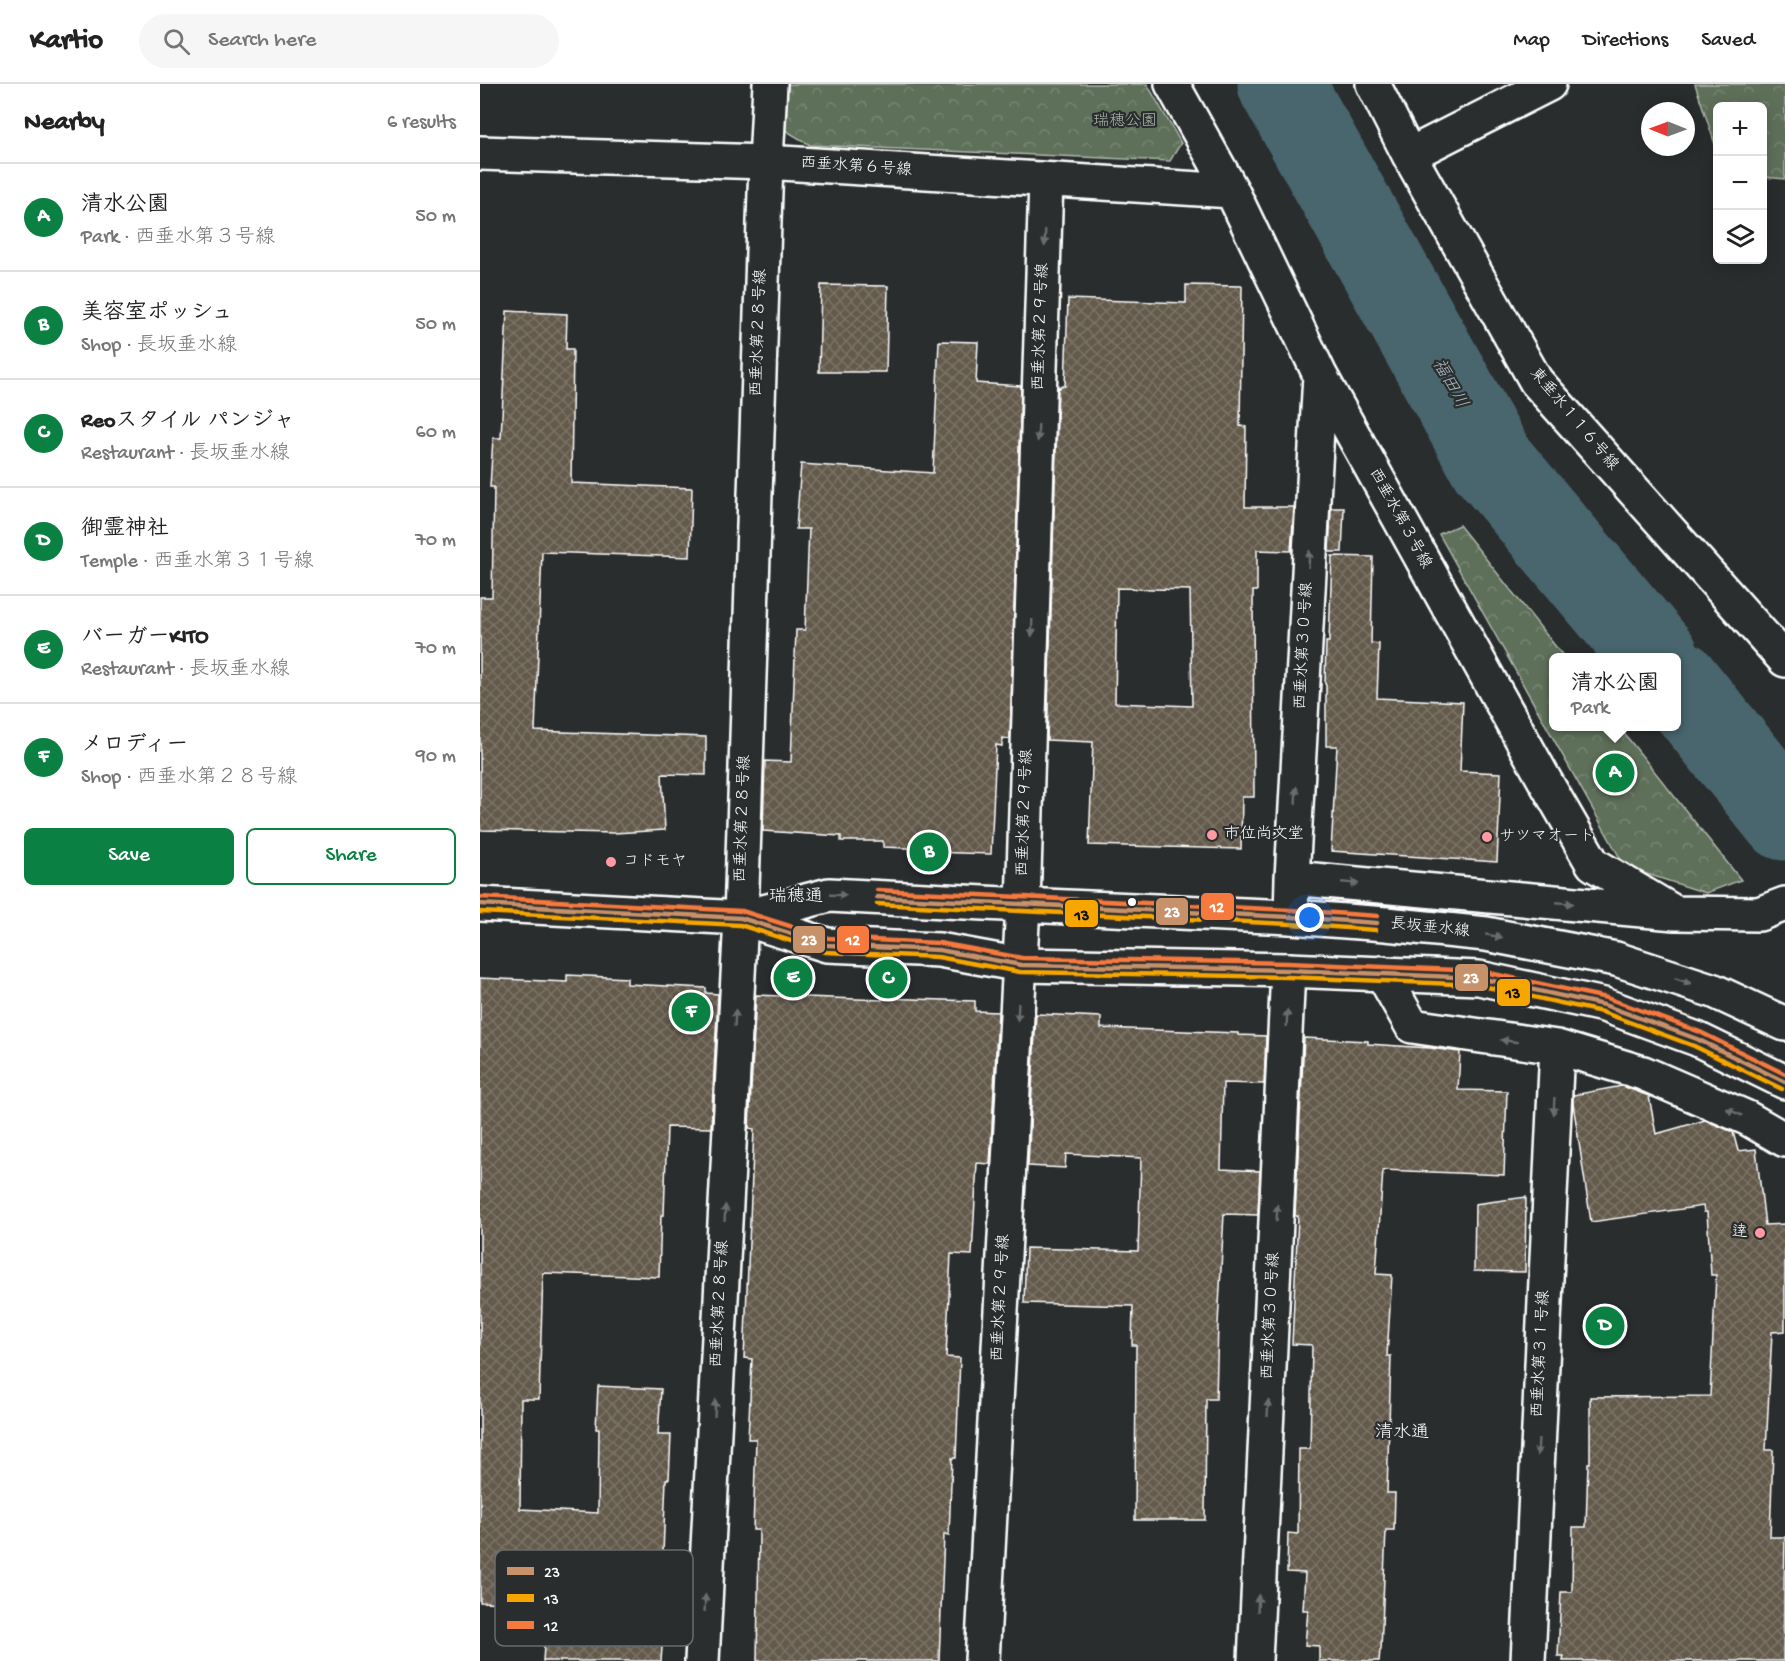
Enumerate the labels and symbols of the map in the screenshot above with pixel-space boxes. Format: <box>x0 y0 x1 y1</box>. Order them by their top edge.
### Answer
north arrow <box>1641 102 1695 156</box>
park label: 瑞穂公園 <box>1093 112 1157 132</box>
street label: 西垂水第６号線 <box>799 153 913 181</box>
one-way arrow <box>1040 229 1049 248</box>
street label: 西垂水第２９号線 <box>1028 263 1054 391</box>
street label: 西垂水第２８号線 <box>746 269 772 397</box>
water label: 福田川 <box>1427 355 1471 413</box>
street label: 東垂水１１６号線 <box>1525 364 1623 475</box>
one-way arrow <box>1034 424 1043 443</box>
street label: 西垂水第３号線 <box>1364 464 1436 573</box>
one-way arrow <box>1305 549 1314 568</box>
street label: 西垂水第３０号線 <box>1290 581 1318 710</box>
one-way arrow <box>1028 619 1037 638</box>
street label: 西垂水第２９号線 <box>1012 749 1038 877</box>
pin: A <box>1596 750 1634 796</box>
street label: 西垂水第２８号線 <box>730 755 756 883</box>
one-way arrow <box>1292 786 1301 805</box>
place label: 市位尚文堂 <box>1224 825 1304 845</box>
marker: 市位尚文堂 <box>1205 828 1219 842</box>
place label: サツマオート <box>1499 828 1595 847</box>
pin: B <box>910 830 948 874</box>
marker: サツマオート <box>1480 830 1494 844</box>
place label: コドモヤ <box>623 853 687 872</box>
marker: コドモヤ <box>604 855 618 869</box>
one-way arrow <box>1340 879 1359 888</box>
district label: 瑞穂通 <box>769 886 823 908</box>
one-way arrow <box>829 891 848 900</box>
line badge: 12 <box>1200 892 1235 921</box>
unlabelled marker <box>1126 896 1138 908</box>
line badge: 23 <box>1155 897 1189 926</box>
one-way arrow <box>1556 898 1575 908</box>
line badge: 13 <box>1064 899 1099 928</box>
text: 12 <box>1209 900 1224 919</box>
your location <box>1295 903 1324 932</box>
text: 23 <box>1164 905 1180 924</box>
text: 13 <box>1074 908 1089 927</box>
street label: 長坂垂水線 <box>1389 913 1471 943</box>
line badge: 23 <box>792 925 826 954</box>
line badge: 12 <box>836 925 870 954</box>
one-way arrow <box>1484 932 1503 941</box>
text: 23 <box>801 933 817 952</box>
text: 12 <box>845 933 860 952</box>
pin: E <box>774 956 812 1000</box>
pin: C <box>868 956 908 1002</box>
line badge: 23 <box>1454 963 1489 992</box>
text: 23 <box>1463 971 1479 990</box>
one-way arrow <box>1674 977 1692 986</box>
line badge: 13 <box>1496 978 1531 1007</box>
text: 13 <box>1505 986 1520 1005</box>
pin: F <box>672 990 710 1034</box>
one-way arrow <box>1014 1002 1023 1021</box>
one-way arrow <box>731 1009 740 1028</box>
one-way arrow <box>1282 1009 1291 1028</box>
one-way arrow <box>1500 1036 1519 1045</box>
one-way arrow <box>1549 1096 1558 1115</box>
one-way arrow <box>1724 1107 1742 1117</box>
one-way arrow <box>721 1204 730 1223</box>
one-way arrow <box>1273 1204 1282 1223</box>
place label: 逹 <box>1732 1223 1748 1243</box>
marker: 逹 <box>1753 1226 1767 1240</box>
street label: 西垂水第２９号線 <box>987 1233 1015 1362</box>
street label: 西垂水第２８号線 <box>706 1239 734 1368</box>
street label: 西垂水第３０号線 <box>1257 1251 1285 1380</box>
street label: 西垂水第３１号線 <box>1527 1289 1555 1418</box>
pin: D <box>1586 1304 1624 1348</box>
one-way arrow <box>711 1398 720 1417</box>
one-way arrow <box>1263 1398 1272 1417</box>
district label: 清水通 <box>1375 1422 1429 1444</box>
one-way arrow <box>1533 1438 1542 1457</box>
legend <box>495 1550 693 1646</box>
text: 23 <box>544 1565 560 1584</box>
text: 13 <box>543 1592 559 1611</box>
one-way arrow <box>701 1593 710 1612</box>
one-way arrow <box>1254 1593 1263 1612</box>
text: 12 <box>543 1619 558 1638</box>

